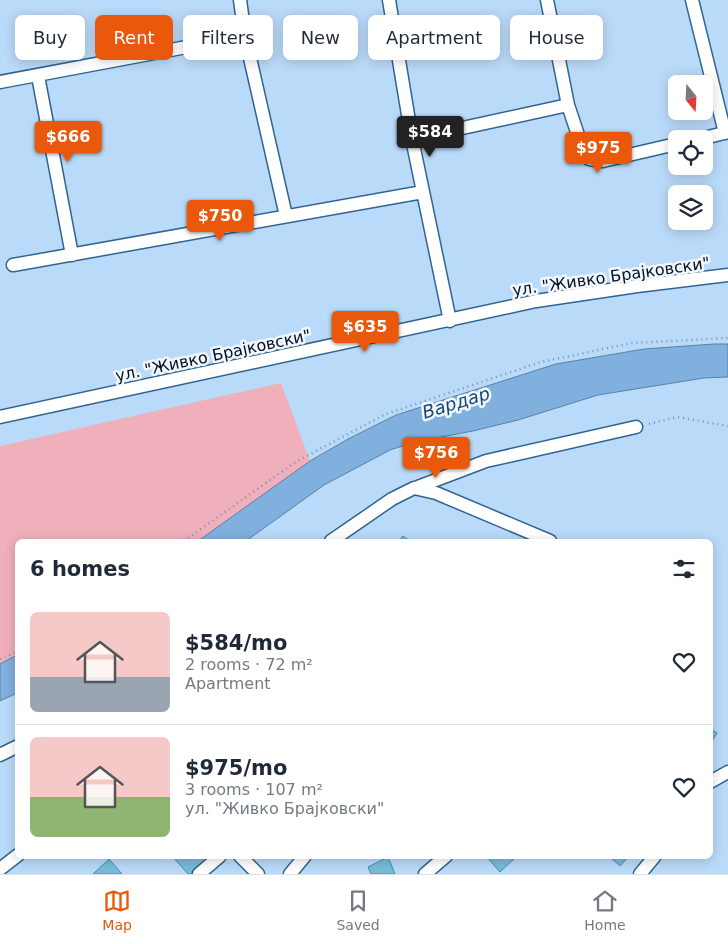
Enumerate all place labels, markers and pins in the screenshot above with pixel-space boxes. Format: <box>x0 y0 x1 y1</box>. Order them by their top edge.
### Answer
pin: $584 <box>400 116 460 158</box>
pin: $666 <box>38 120 98 163</box>
pin: $975 <box>568 132 628 174</box>
pin: $750 <box>190 200 250 242</box>
pin: $635 <box>335 310 395 353</box>
pin: $756 <box>406 436 466 479</box>

